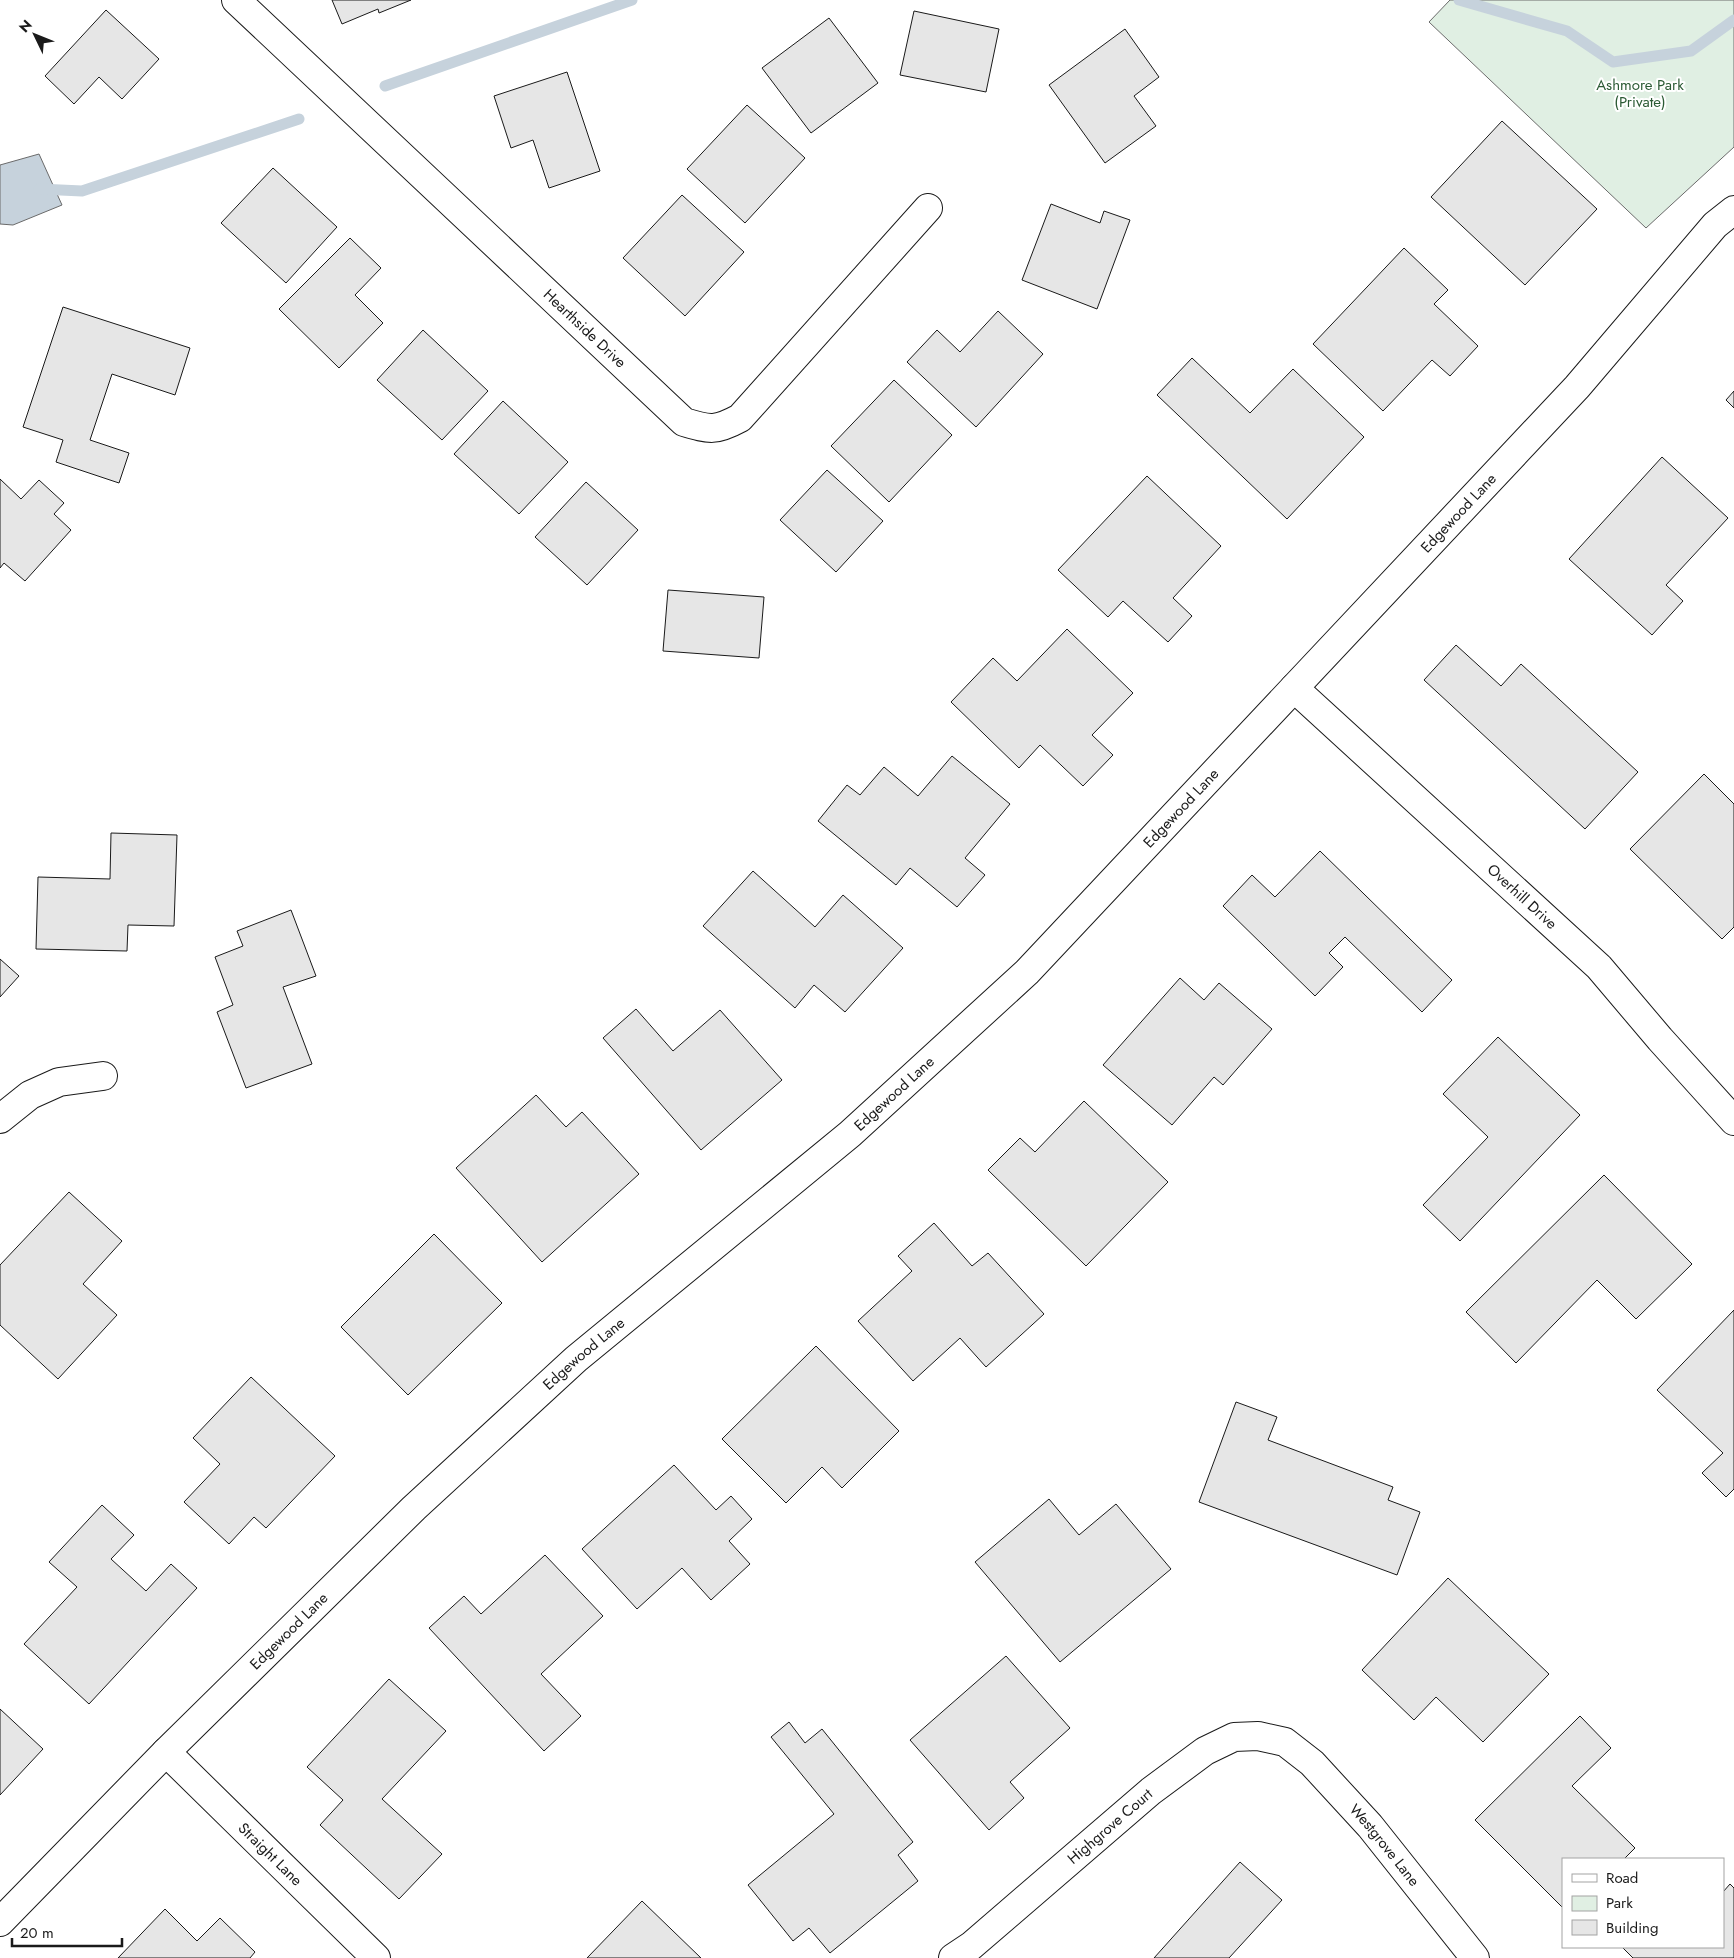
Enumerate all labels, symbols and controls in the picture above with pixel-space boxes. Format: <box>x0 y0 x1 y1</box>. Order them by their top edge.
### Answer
north arrow <box>10 10 60 60</box>
text: N <box>14 15 37 37</box>
park label: Ashmore Park (Private) <box>1596 74 1684 113</box>
street label: Hearthside Drive <box>538 284 631 373</box>
street label: Edgewood Lane <box>1416 468 1502 558</box>
street label: Edgewood Lane <box>1138 763 1224 853</box>
street label: Overhill Drive <box>1482 859 1562 935</box>
street label: Edgewood Lane <box>849 1051 939 1136</box>
street label: Edgewood Lane <box>538 1312 630 1395</box>
street label: Edgewood Lane <box>245 1587 333 1675</box>
street label: Highgrove Court <box>1062 1783 1158 1869</box>
street label: Westgrove Lane <box>1344 1799 1425 1891</box>
street label: Straight Lane <box>233 1818 307 1891</box>
legend <box>1562 1858 1724 1948</box>
text: Road <box>1606 1867 1638 1889</box>
text: Park <box>1606 1892 1633 1914</box>
scale bar <box>12 1916 122 1948</box>
text: Building <box>1606 1917 1658 1939</box>
text: 20 m <box>20 1922 54 1944</box>

